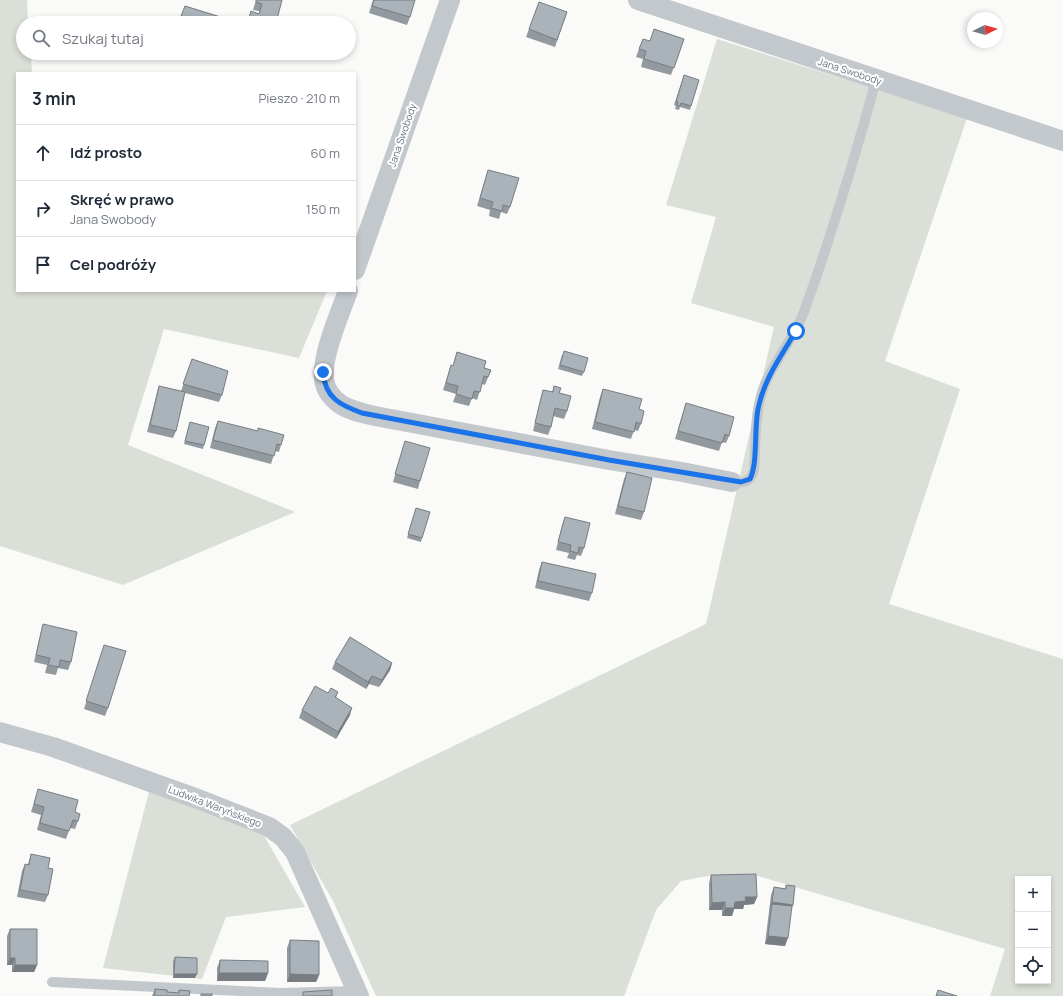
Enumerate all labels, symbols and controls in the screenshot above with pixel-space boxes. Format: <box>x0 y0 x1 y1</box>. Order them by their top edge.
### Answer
north arrow <box>967 12 1003 48</box>
search box <box>16 16 356 60</box>
icon: search <box>30 27 52 49</box>
text: Szukaj tutaj <box>62 28 144 49</box>
street label: Jana Swobody <box>816 54 884 88</box>
text: 3 min <box>32 87 76 110</box>
text: Pieszo · 210 m <box>258 89 340 107</box>
street label: Jana Swobody <box>385 101 420 169</box>
icon: ahead <box>32 142 54 164</box>
text: Idź prosto <box>70 142 142 163</box>
text: 60 m <box>310 144 340 162</box>
text: Skręć w prawo <box>70 189 174 210</box>
icon: right <box>32 198 54 220</box>
text: 150 m <box>306 200 340 218</box>
text: Jana Swobody <box>70 210 156 228</box>
icon: arrive <box>32 254 54 276</box>
text: Cel podróży <box>70 254 156 275</box>
route start <box>787 322 805 340</box>
route end <box>314 363 332 381</box>
street label: Ludwika Waryńskiego <box>166 782 264 830</box>
map controls <box>1015 876 1051 984</box>
button: + <box>1015 876 1051 912</box>
button: − <box>1015 912 1051 948</box>
button: locate <box>1015 948 1051 984</box>

